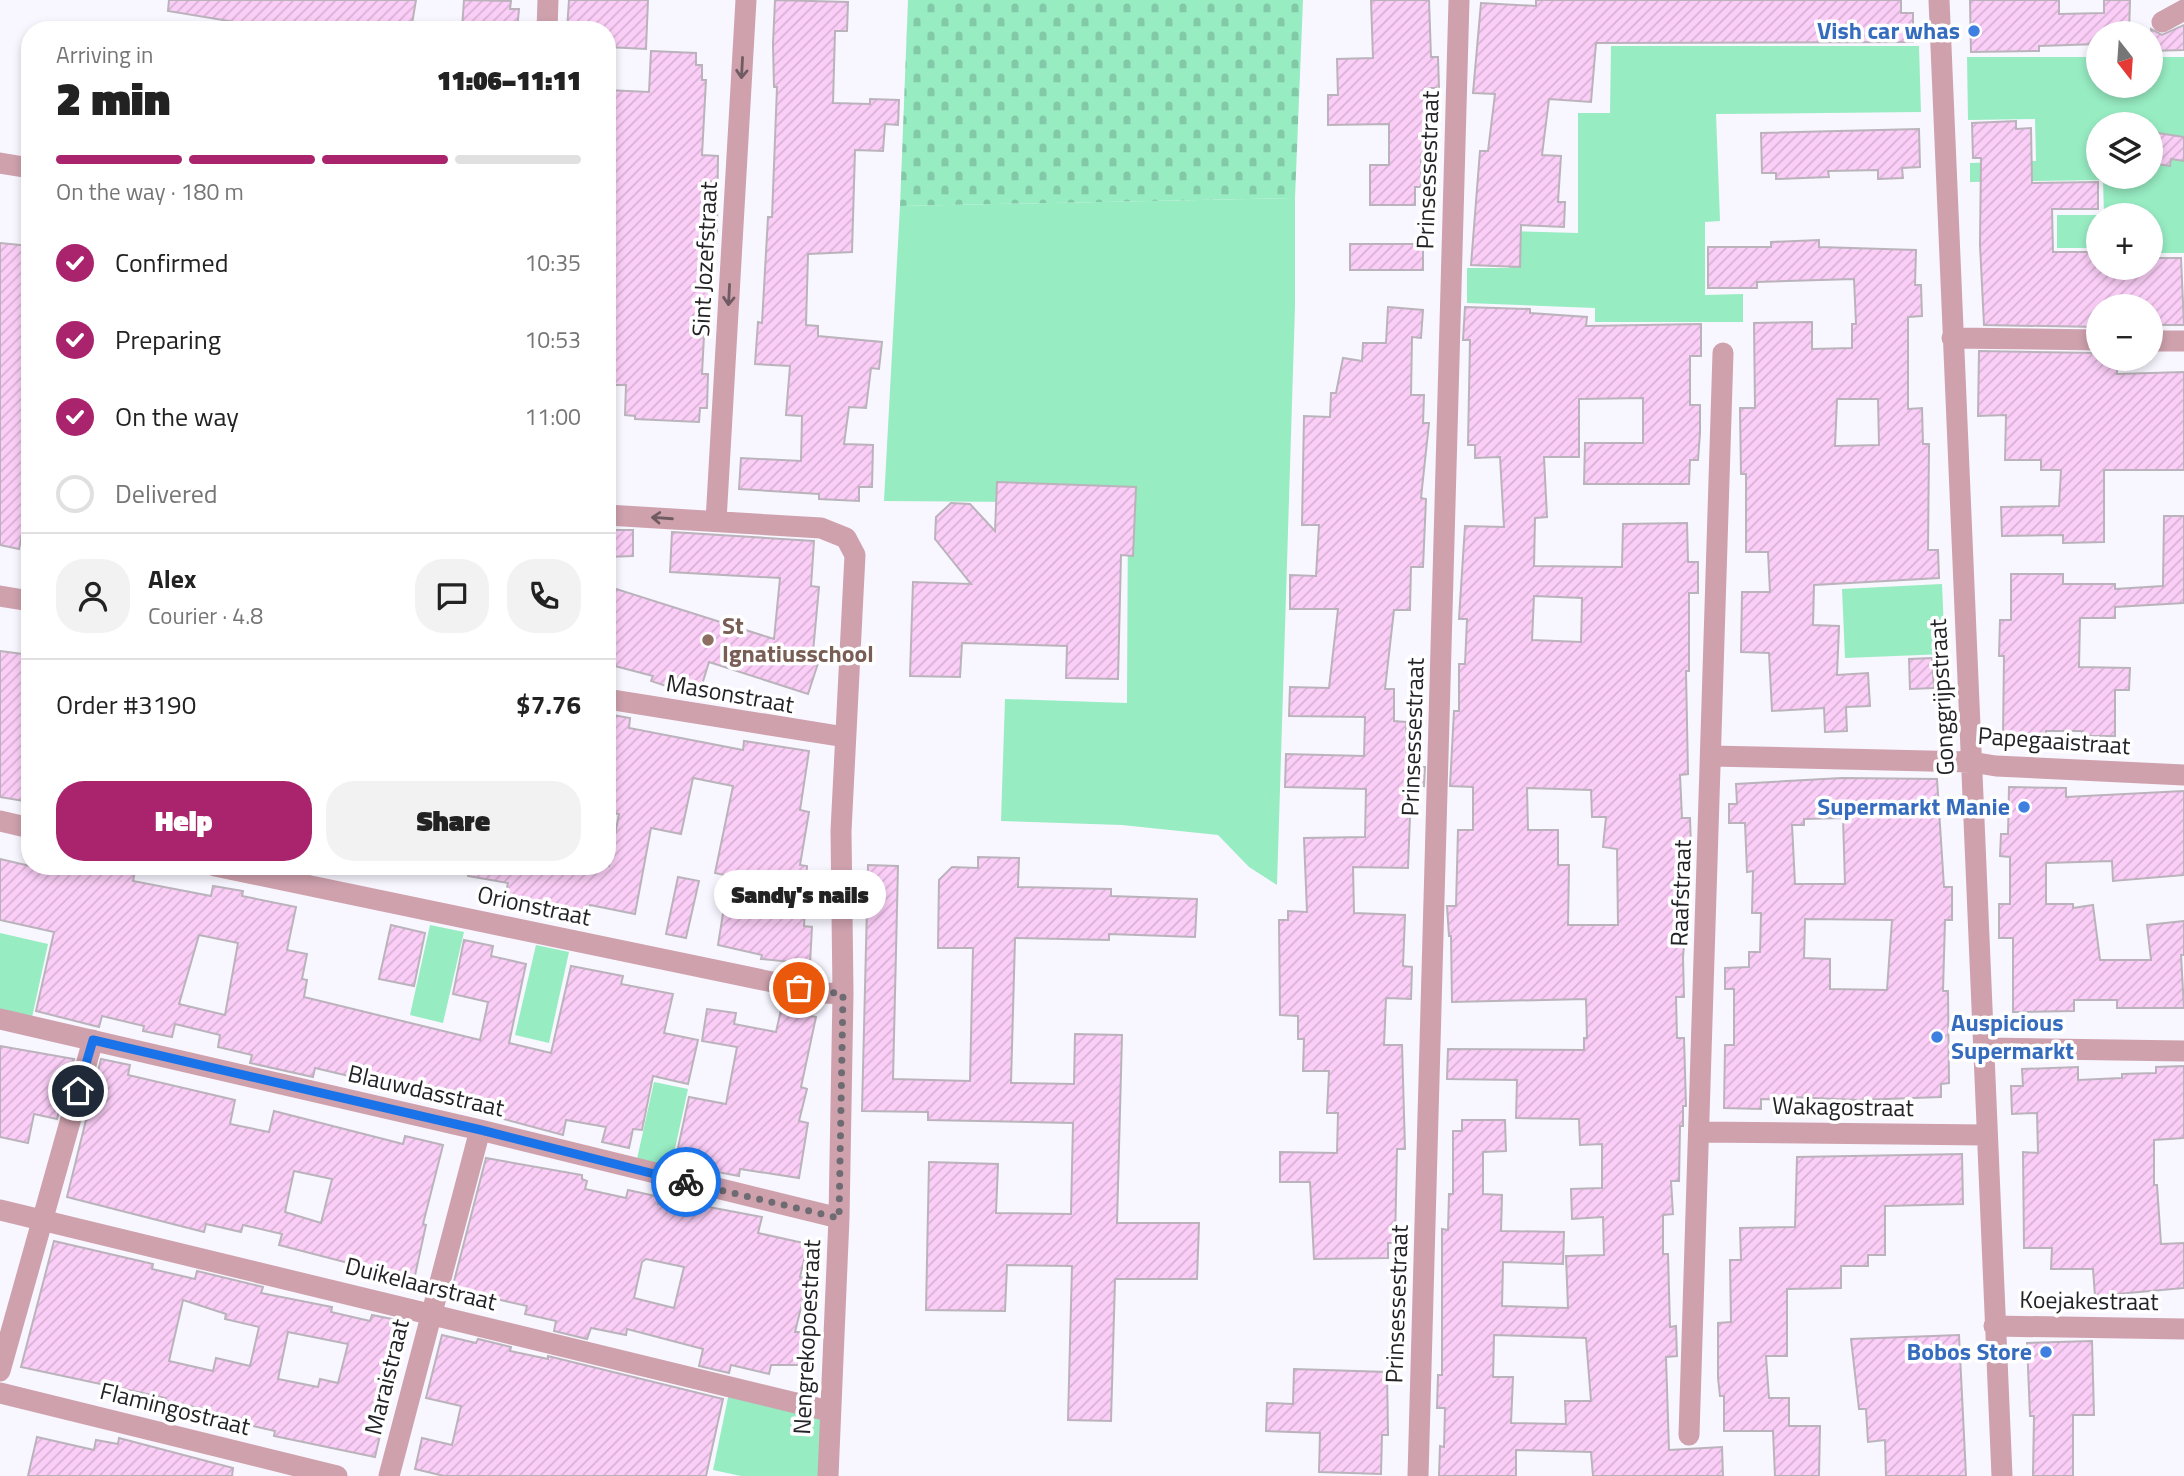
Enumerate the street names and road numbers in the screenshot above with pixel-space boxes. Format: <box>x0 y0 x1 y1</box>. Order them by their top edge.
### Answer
street label: Prinsessestraat <box>1406 89 1448 250</box>
street label: Sint Jozefstraat <box>682 180 726 338</box>
street label: Gonggrijpstraat <box>1919 617 1963 776</box>
street label: Prinsessestraat <box>1391 656 1433 817</box>
street label: Masonstraat <box>663 664 798 722</box>
street label: Papegaaistraat <box>1977 717 2132 763</box>
street label: Raafstraat <box>1660 838 1700 947</box>
street label: Orionstraat <box>474 875 595 935</box>
street label: Blauwdasstraat <box>344 1055 509 1126</box>
street label: Wakagostraat <box>1772 1087 1915 1125</box>
street label: Prinsessestraat <box>1375 1223 1417 1384</box>
street label: Nengrekopoestraat <box>783 1238 829 1435</box>
street label: Duikelaarstraat <box>342 1247 501 1319</box>
street label: Koejakestraat <box>2019 1281 2159 1319</box>
street label: Maraistraat <box>354 1315 418 1438</box>
street label: Flamingostraat <box>96 1372 255 1444</box>

